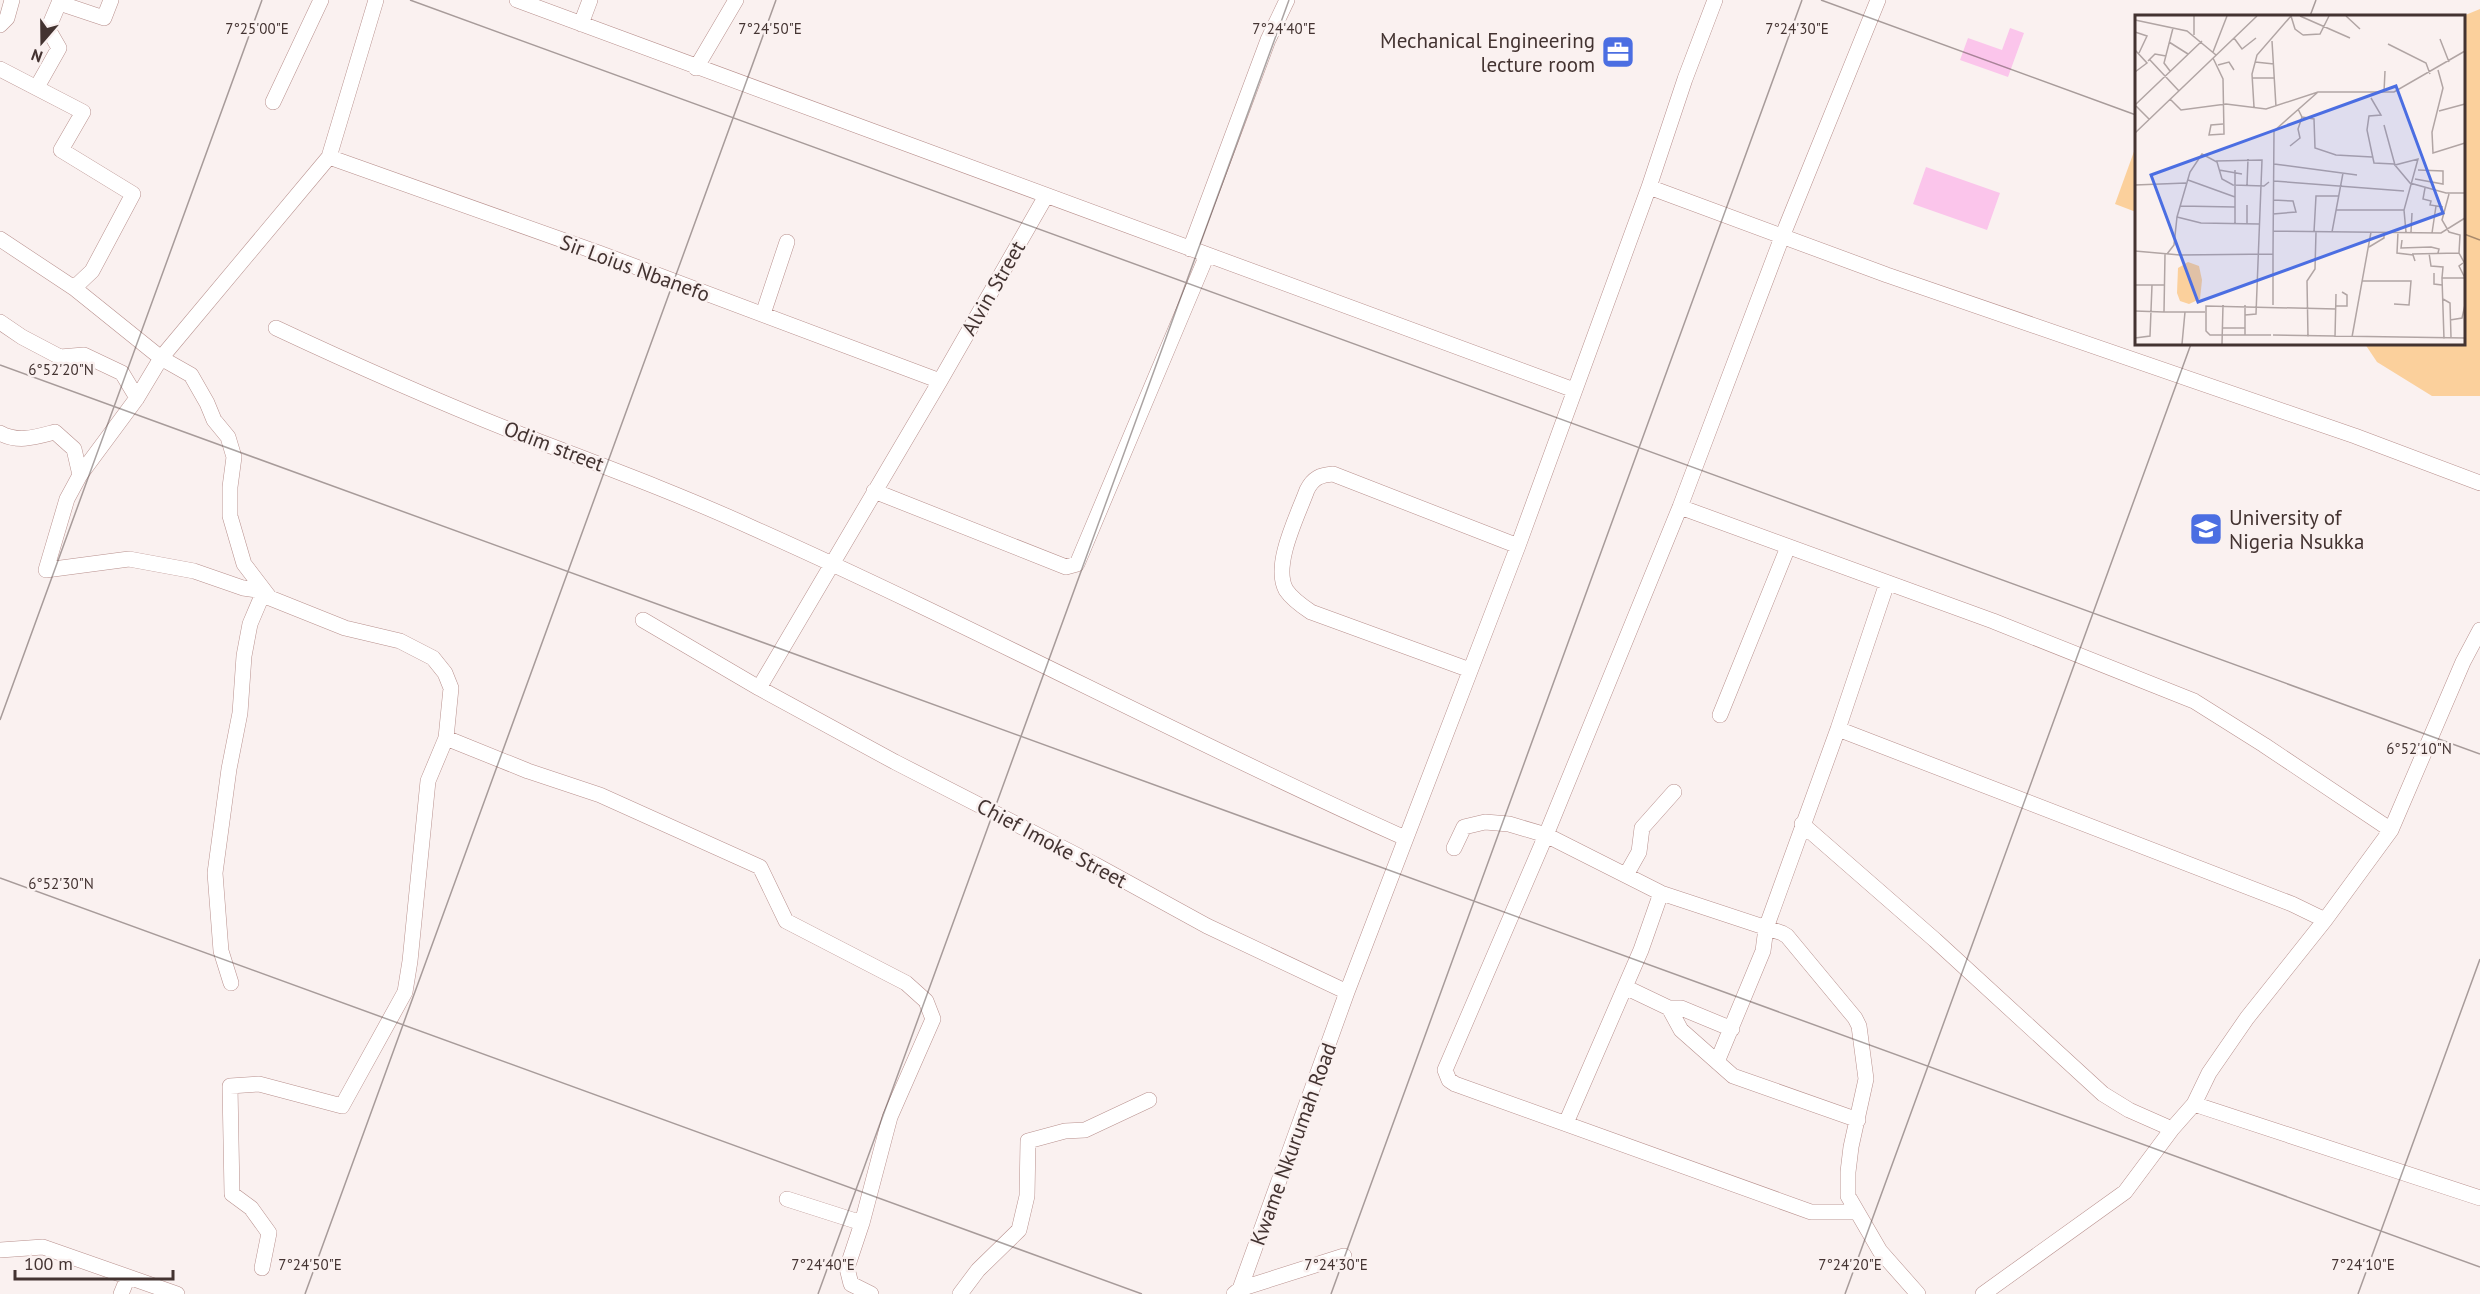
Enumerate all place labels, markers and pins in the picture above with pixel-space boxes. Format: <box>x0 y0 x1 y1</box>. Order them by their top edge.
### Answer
place label: Mechanical Engineering lecture room <box>1380 27 1595 78</box>
office icon: Mechanical Engineering lecture room <box>1600 34 1636 70</box>
place label: University of Nigeria Nsukka <box>2229 504 2364 555</box>
school or university icon: University of Nigeria Nsukka <box>2188 511 2224 547</box>

